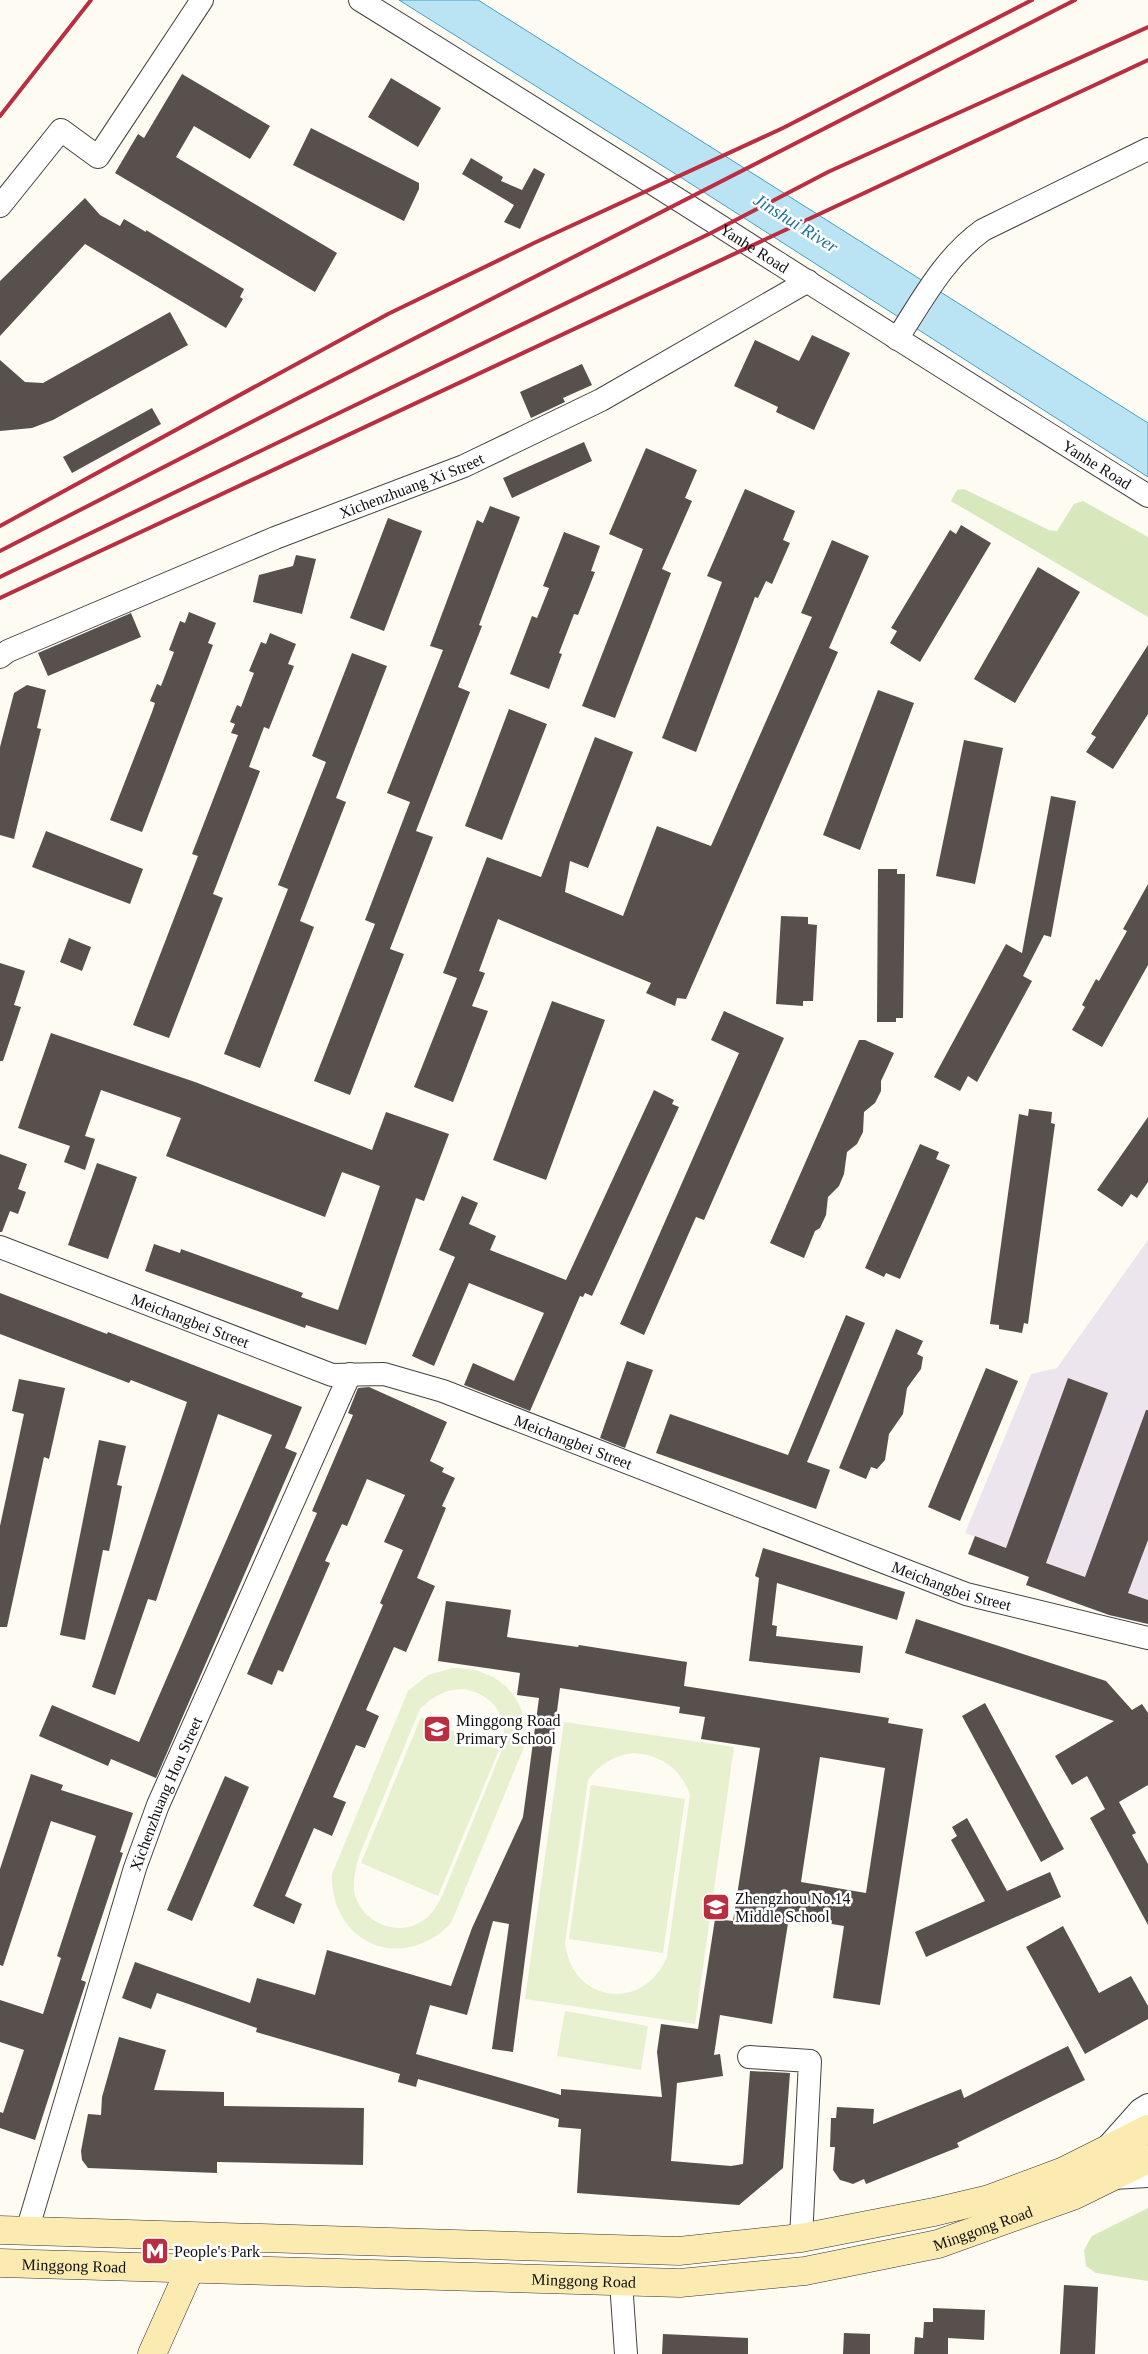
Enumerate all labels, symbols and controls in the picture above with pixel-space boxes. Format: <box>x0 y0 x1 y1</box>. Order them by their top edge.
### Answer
water label: Jinshui River <box>750 189 843 257</box>
street label: Yanhe Road <box>717 220 792 276</box>
street label: Yanhe Road <box>1059 437 1134 492</box>
street label: Xichenzhuang Xi Street <box>337 450 487 522</box>
street label: Meichangbei Street <box>129 1290 252 1351</box>
street label: Meichangbei Street <box>512 1412 635 1473</box>
street label: Meichangbei Street <box>889 1558 1013 1614</box>
place label: Minggong Road Primary School <box>456 1712 560 1748</box>
street label: Xichenzhuang Hou Street <box>127 1714 205 1873</box>
school or university icon: Minggong Road Primary School <box>422 1714 452 1744</box>
place label: Zhengzhou No.14 Middle School <box>735 1890 851 1925</box>
school or university icon: Zhengzhou No.14 Middle School <box>701 1892 731 1922</box>
street label: Minggong Road <box>931 2203 1035 2254</box>
metro station icon: People's Park <box>140 2236 170 2266</box>
place label: People's Park <box>174 2243 260 2261</box>
street label: Minggong Road <box>21 2256 126 2276</box>
street label: Minggong Road <box>531 2271 636 2291</box>

